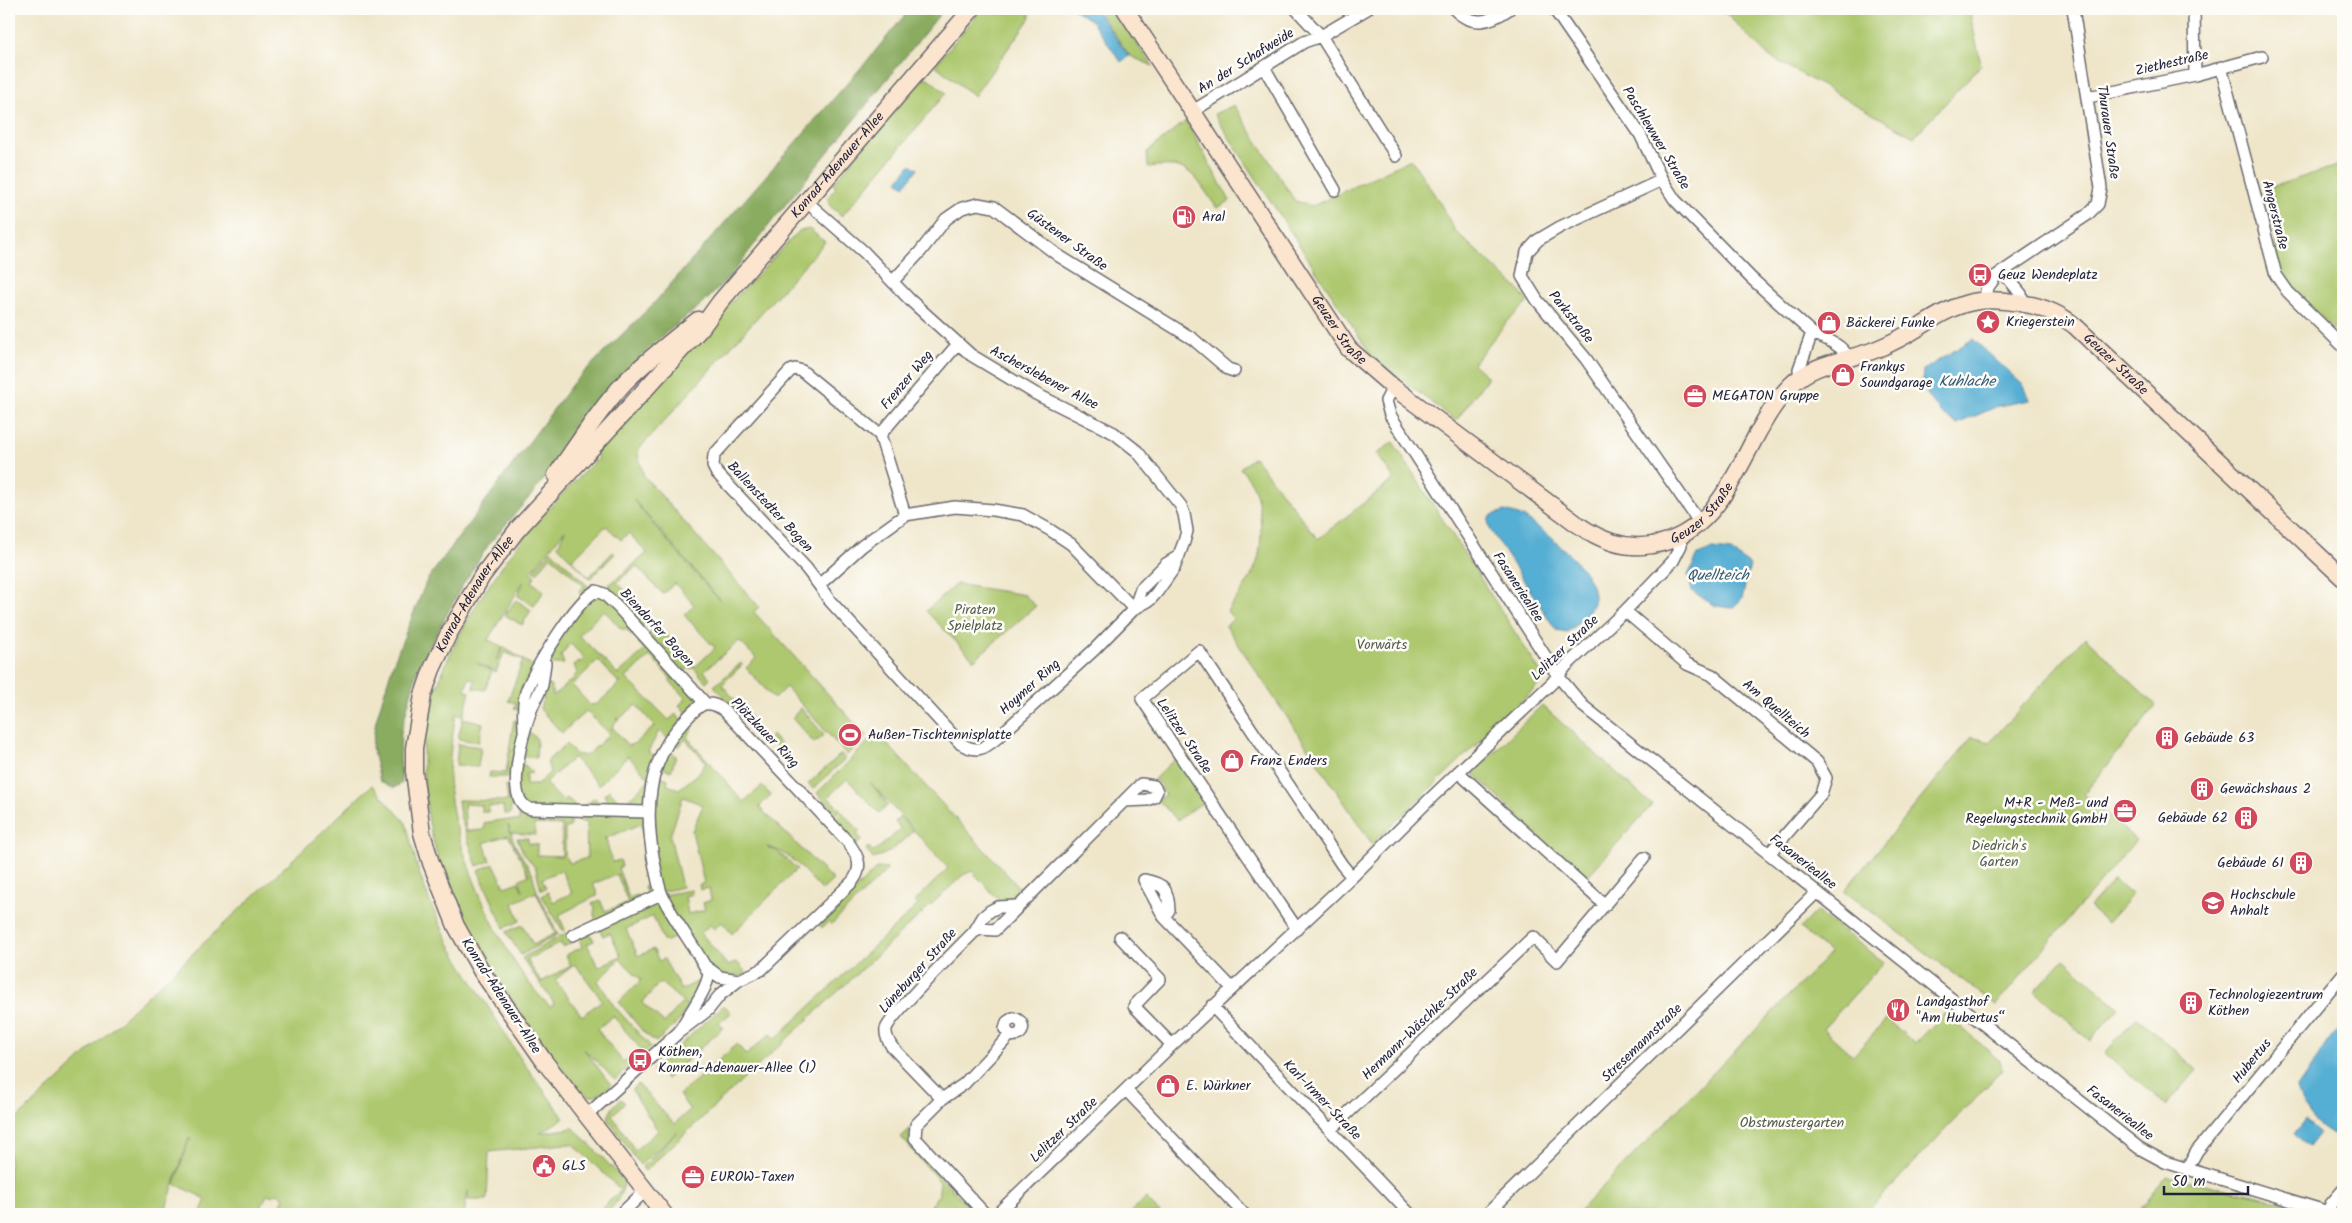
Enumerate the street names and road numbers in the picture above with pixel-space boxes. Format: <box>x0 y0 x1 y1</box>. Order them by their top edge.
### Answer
street label: An der Schafweide <box>1193 22 1299 100</box>
street label: Ziethestraße <box>2133 44 2212 82</box>
street label: Paschlewwer Straße <box>1616 82 1696 195</box>
street label: Thurauer Straße <box>2091 84 2126 181</box>
street label: Konrad-Adenauer-Allee <box>785 106 890 223</box>
street label: Angerstraße <box>2256 178 2294 253</box>
street label: Güstener Straße <box>1022 203 1113 277</box>
street label: Parkstraße <box>1543 286 1600 349</box>
street label: Geuzer Straße <box>1305 291 1372 371</box>
street label: Geuzer Straße <box>2078 328 2154 401</box>
street label: Ascherslebener Allee <box>986 340 1103 416</box>
street label: Frenzer Weg <box>875 345 939 415</box>
street label: Ballenstedter Bogen <box>722 456 818 558</box>
street label: Geuzer Straße <box>1667 478 1740 550</box>
street label: Konrad-Adenauer-Allee <box>430 531 520 657</box>
street label: Fasanerieallee <box>1487 547 1550 627</box>
street label: Biendorfer Bogen <box>614 583 700 673</box>
street label: Lelitzer Straße <box>1526 609 1605 686</box>
street label: Hoymer Ring <box>995 654 1065 720</box>
street label: Am Quellteich <box>1737 674 1815 744</box>
street label: Plötzkauer Ring <box>725 693 805 773</box>
street label: Lelitzer Straße <box>1150 694 1218 779</box>
street label: Fasanerieallee <box>1765 829 1842 896</box>
street label: Lüneburger Straße <box>873 923 963 1019</box>
street label: Konrad-Adenauer-Allee <box>455 934 547 1059</box>
street label: Hermann-Wäschke-Straße <box>1357 962 1484 1086</box>
street label: Stresemannstraße <box>1596 998 1688 1088</box>
street label: Hubertus <box>2227 1034 2277 1088</box>
street label: Karl-Irmer-Straße <box>1277 1054 1367 1146</box>
street label: Fasanerieallee <box>2082 1080 2159 1147</box>
street label: Lelitzer Straße <box>1025 1091 1104 1168</box>

